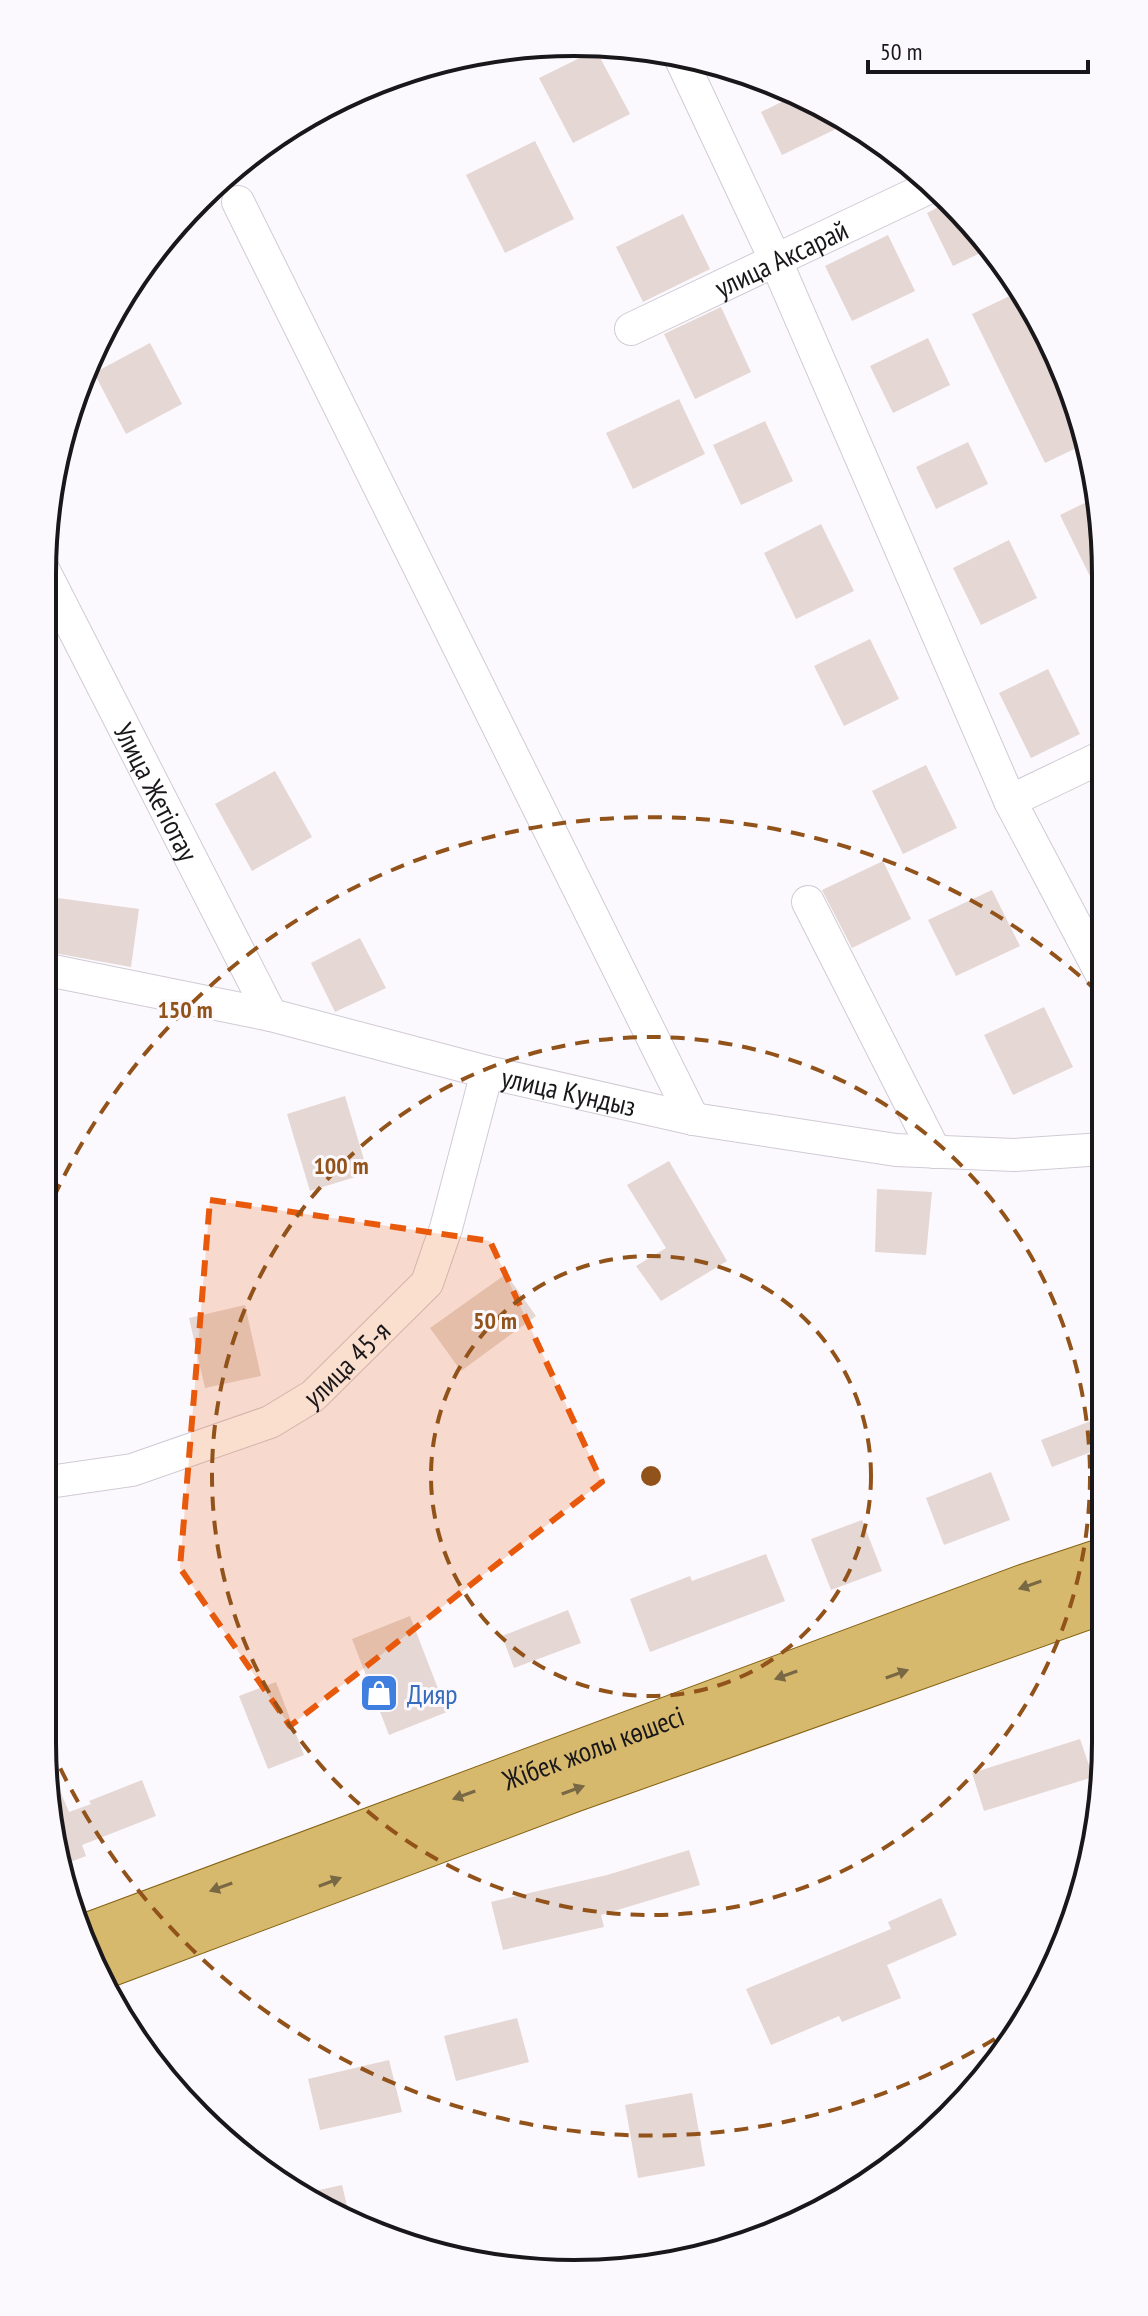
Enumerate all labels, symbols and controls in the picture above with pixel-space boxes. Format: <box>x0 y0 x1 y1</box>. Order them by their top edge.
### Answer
scale bar <box>868 24 1088 74</box>
text: 50 m <box>880 36 922 67</box>
street label: улица Аксарай <box>708 210 854 305</box>
street label: Улица Жетіотау <box>106 716 208 867</box>
text: 150 m <box>157 994 213 1025</box>
street label: улица Кундыз <box>498 1057 640 1124</box>
text: 100 m <box>313 1150 369 1181</box>
text: 50 m <box>473 1305 517 1336</box>
street label: улица 45-я <box>297 1312 397 1416</box>
centre of rings <box>637 1462 665 1490</box>
one-way arrow <box>1018 1579 1042 1592</box>
one-way arrow <box>886 1668 910 1680</box>
one-way arrow <box>774 1669 798 1682</box>
shop icon: Дияр <box>358 1672 400 1714</box>
place label: Дияр <box>407 1675 457 1712</box>
street label: Жібек жолы көшесі <box>496 1697 689 1798</box>
one-way arrow <box>561 1783 585 1796</box>
one-way arrow <box>452 1789 476 1801</box>
one-way arrow <box>318 1875 342 1887</box>
one-way arrow <box>209 1881 233 1893</box>

